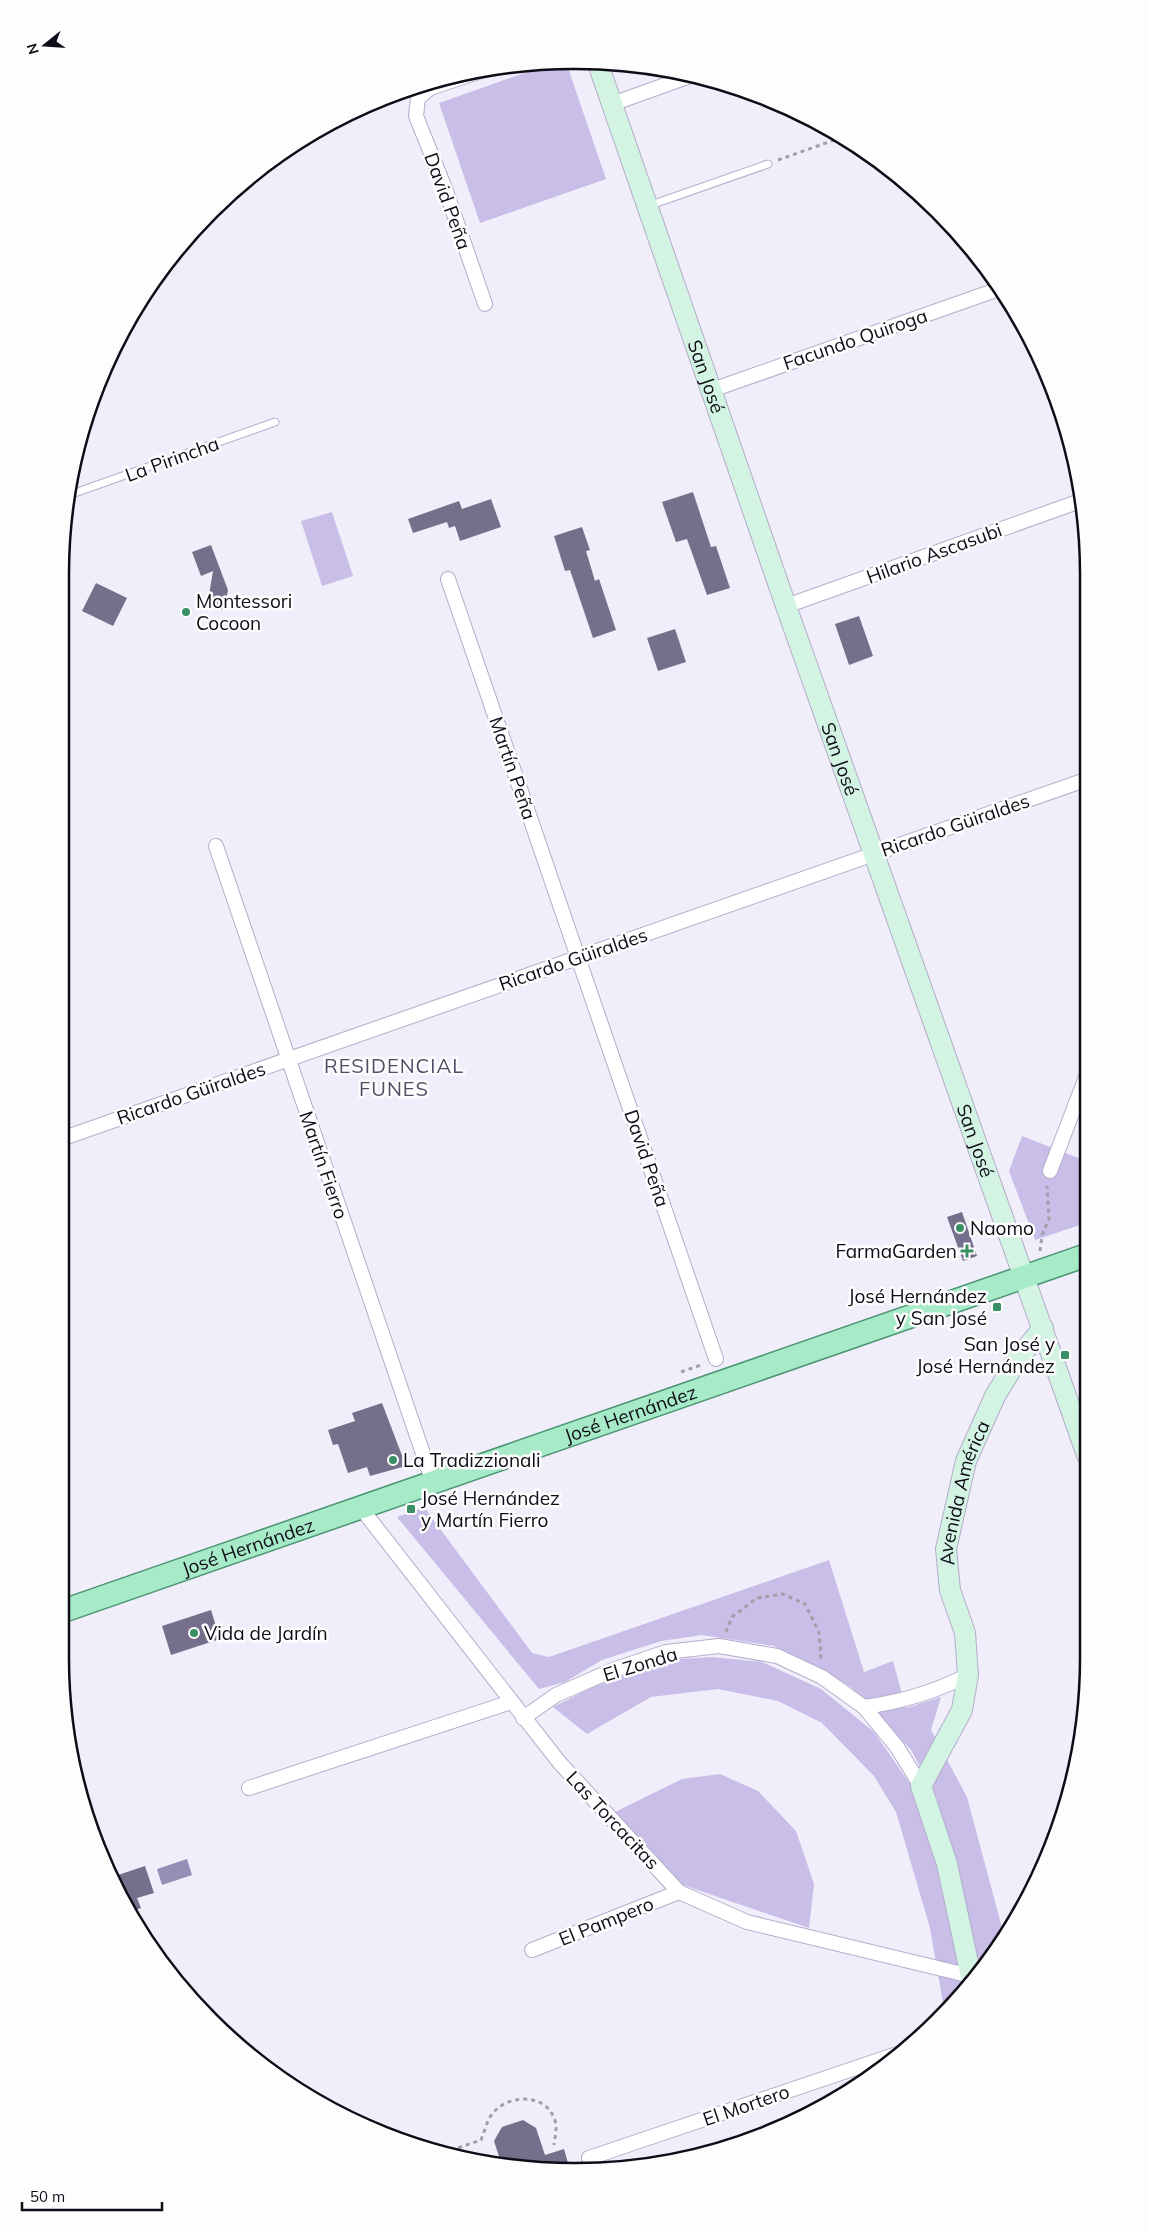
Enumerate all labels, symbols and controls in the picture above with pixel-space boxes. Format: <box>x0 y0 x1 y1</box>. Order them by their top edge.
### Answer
north arrow <box>20 20 70 70</box>
text: N <box>22 41 43 56</box>
street label: David Peña <box>419 149 477 253</box>
street label: Facundo Quiroga <box>780 303 930 375</box>
street label: San José <box>683 337 730 417</box>
street label: La Pirincha <box>122 431 222 487</box>
street label: Hilario Ascasubi <box>863 517 1005 589</box>
place label: Montessori Cocoon <box>196 589 292 635</box>
marker: Montessori Cocoon <box>180 606 192 618</box>
street label: Martín Peña <box>484 713 542 823</box>
street label: San José <box>816 719 864 799</box>
street label: Ricardo Güiraldes <box>878 788 1032 862</box>
street label: Ricardo Güiraldes <box>496 922 650 996</box>
district label: RESIDENCIAL FUNES <box>324 1053 464 1101</box>
street label: Ricardo Güiraldes <box>114 1056 268 1130</box>
street label: San José <box>951 1101 1000 1181</box>
street label: David Peña <box>619 1106 675 1210</box>
street label: Martín Fierro <box>294 1108 354 1222</box>
place label: Naomo <box>970 1216 1034 1240</box>
marker: Naomo <box>954 1222 966 1234</box>
place label: FarmaGarden <box>835 1239 957 1263</box>
marker: FarmaGarden <box>961 1245 973 1257</box>
place label: José Hernández y San José <box>848 1284 987 1330</box>
marker: José Hernández y San José <box>991 1301 1003 1313</box>
place label: San José y José Hernández <box>916 1332 1055 1378</box>
marker: San José y José Hernández <box>1059 1349 1071 1361</box>
street label: José Hernández <box>561 1379 700 1448</box>
street label: Avenida América <box>934 1416 995 1567</box>
place label: La Tradizzionali <box>403 1448 541 1472</box>
marker: La Tradizzionali <box>387 1454 399 1466</box>
place label: José Hernández y Martín Fierro <box>421 1486 560 1532</box>
marker: José Hernández y Martín Fierro <box>405 1503 417 1515</box>
street label: José Hernández <box>178 1512 318 1581</box>
place label: Vida de Jardín <box>204 1621 328 1645</box>
marker: Vida de Jardín <box>188 1627 200 1639</box>
street label: El Zonda <box>600 1641 680 1687</box>
street label: Las Torcacitas <box>561 1766 665 1874</box>
street label: El Pampero <box>555 1891 657 1951</box>
street label: El Mortero <box>700 2079 792 2131</box>
scale bar <box>22 2180 162 2212</box>
text: 50 m <box>30 2187 65 2206</box>

